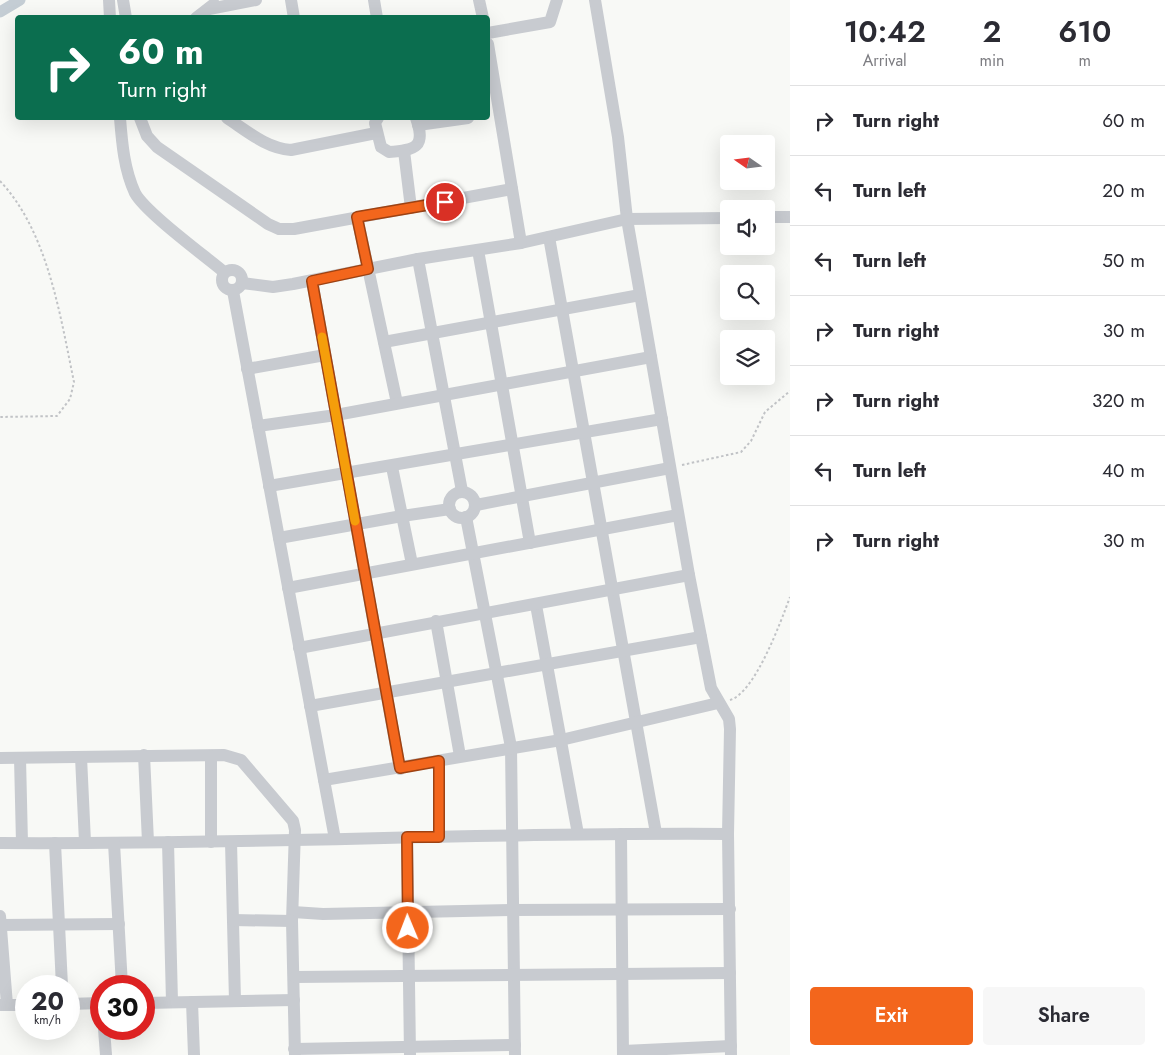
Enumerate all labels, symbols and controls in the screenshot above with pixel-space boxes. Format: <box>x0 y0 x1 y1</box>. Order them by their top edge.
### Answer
text: 10:42 <box>844 10 926 53</box>
text: 2 <box>983 10 1001 53</box>
text: 610 <box>1058 10 1111 53</box>
text: 60 m <box>118 27 204 77</box>
icon: right <box>35 35 100 100</box>
text: Arrival <box>863 49 907 72</box>
text: min <box>979 49 1005 72</box>
text: m <box>1079 49 1091 72</box>
text: Turn right <box>118 73 206 105</box>
icon: right <box>810 107 838 135</box>
text: Turn right <box>853 107 939 134</box>
text: 60 m <box>1102 107 1145 134</box>
north arrow <box>720 135 775 190</box>
map controls <box>720 135 775 385</box>
icon: left <box>810 177 838 205</box>
text: Turn left <box>853 177 926 204</box>
text: 20 m <box>1102 177 1145 204</box>
pin <box>424 181 466 223</box>
icon: arrive <box>431 188 459 216</box>
button: sound <box>720 200 775 255</box>
icon: left <box>810 247 838 275</box>
text: Turn left <box>853 247 926 274</box>
text: 50 m <box>1102 247 1145 274</box>
button: search <box>720 265 775 320</box>
icon: right <box>810 317 838 345</box>
text: Turn right <box>853 317 939 344</box>
text: 30 m <box>1103 317 1145 344</box>
button: layers <box>720 330 775 385</box>
icon: right <box>810 387 838 415</box>
text: Turn right <box>853 387 939 414</box>
text: 320 m <box>1092 387 1145 414</box>
icon: left <box>810 457 838 485</box>
text: Turn left <box>853 457 926 484</box>
text: 40 m <box>1102 457 1145 484</box>
icon: right <box>810 527 838 555</box>
text: Turn right <box>853 527 939 554</box>
text: 30 m <box>1103 527 1145 554</box>
position arrow <box>381 901 433 953</box>
speed limit sign: 30 <box>90 975 155 1040</box>
text: 20 <box>31 983 64 1019</box>
button: Exit <box>810 987 973 1045</box>
button: Share <box>983 987 1145 1045</box>
text: km/h <box>34 1011 61 1029</box>

